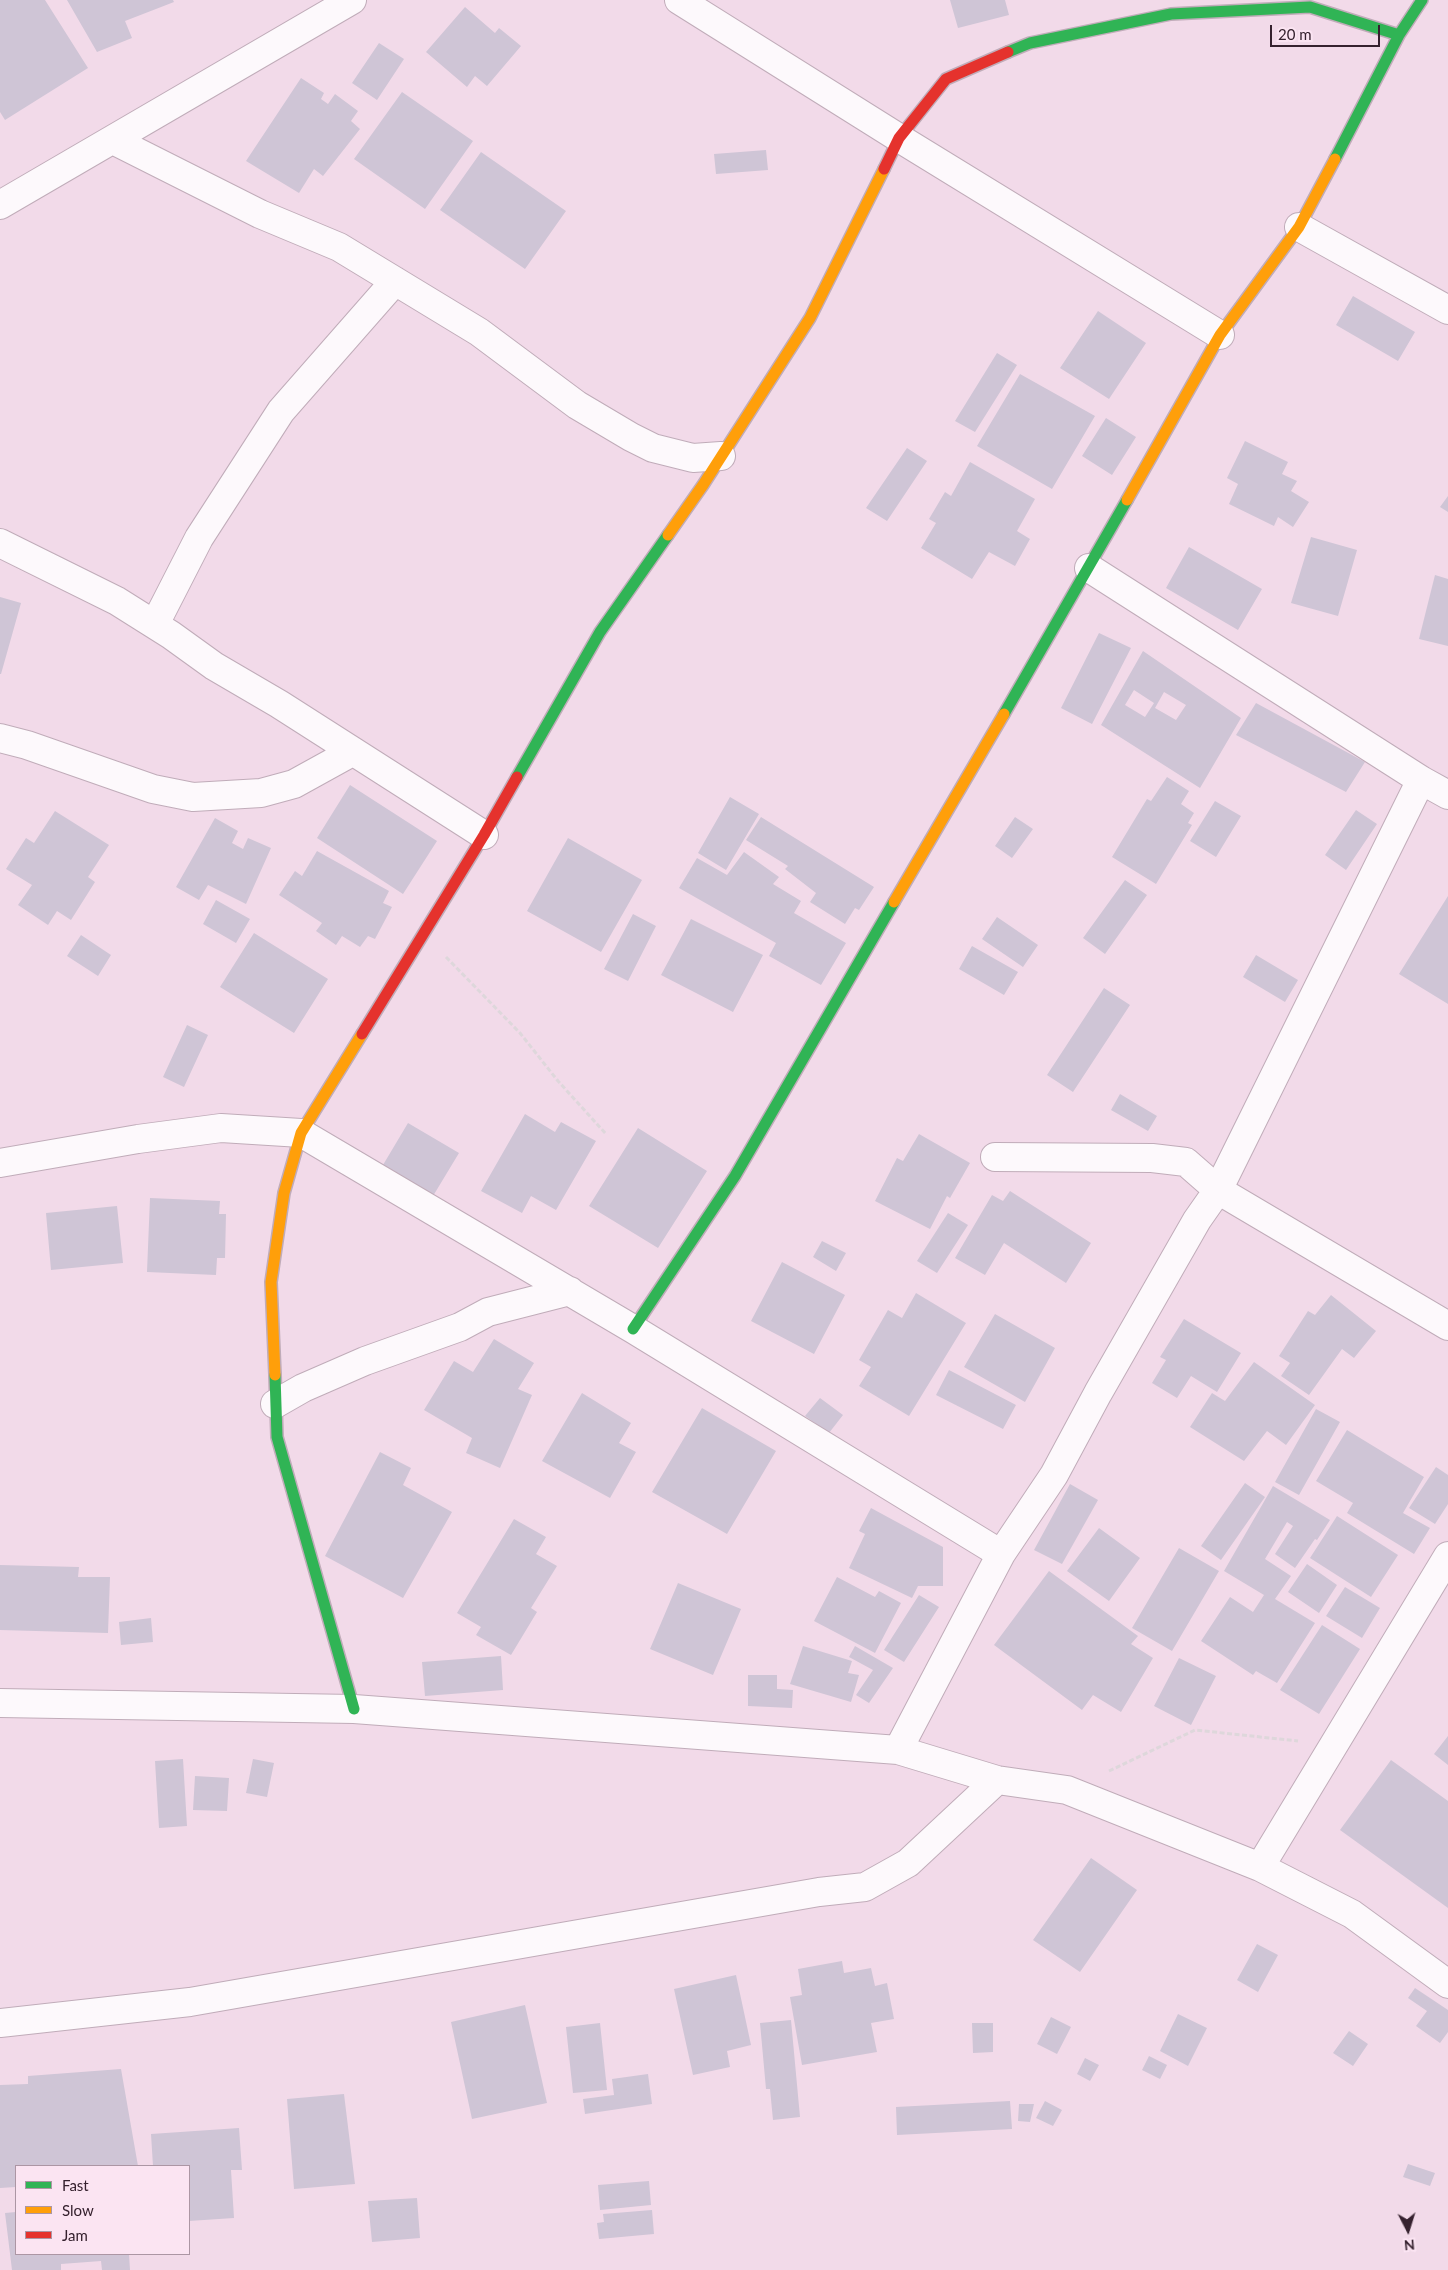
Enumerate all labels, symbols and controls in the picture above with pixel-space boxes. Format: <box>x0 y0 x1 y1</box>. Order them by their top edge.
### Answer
scale bar <box>1273 15 1383 47</box>
text: 20 m <box>1278 25 1312 43</box>
legend <box>15 2165 190 2255</box>
text: Fast <box>62 2176 89 2194</box>
text: Slow <box>62 2201 94 2219</box>
north arrow <box>1383 2205 1433 2255</box>
text: Jam <box>62 2226 88 2244</box>
text: N <box>1403 2237 1415 2254</box>

